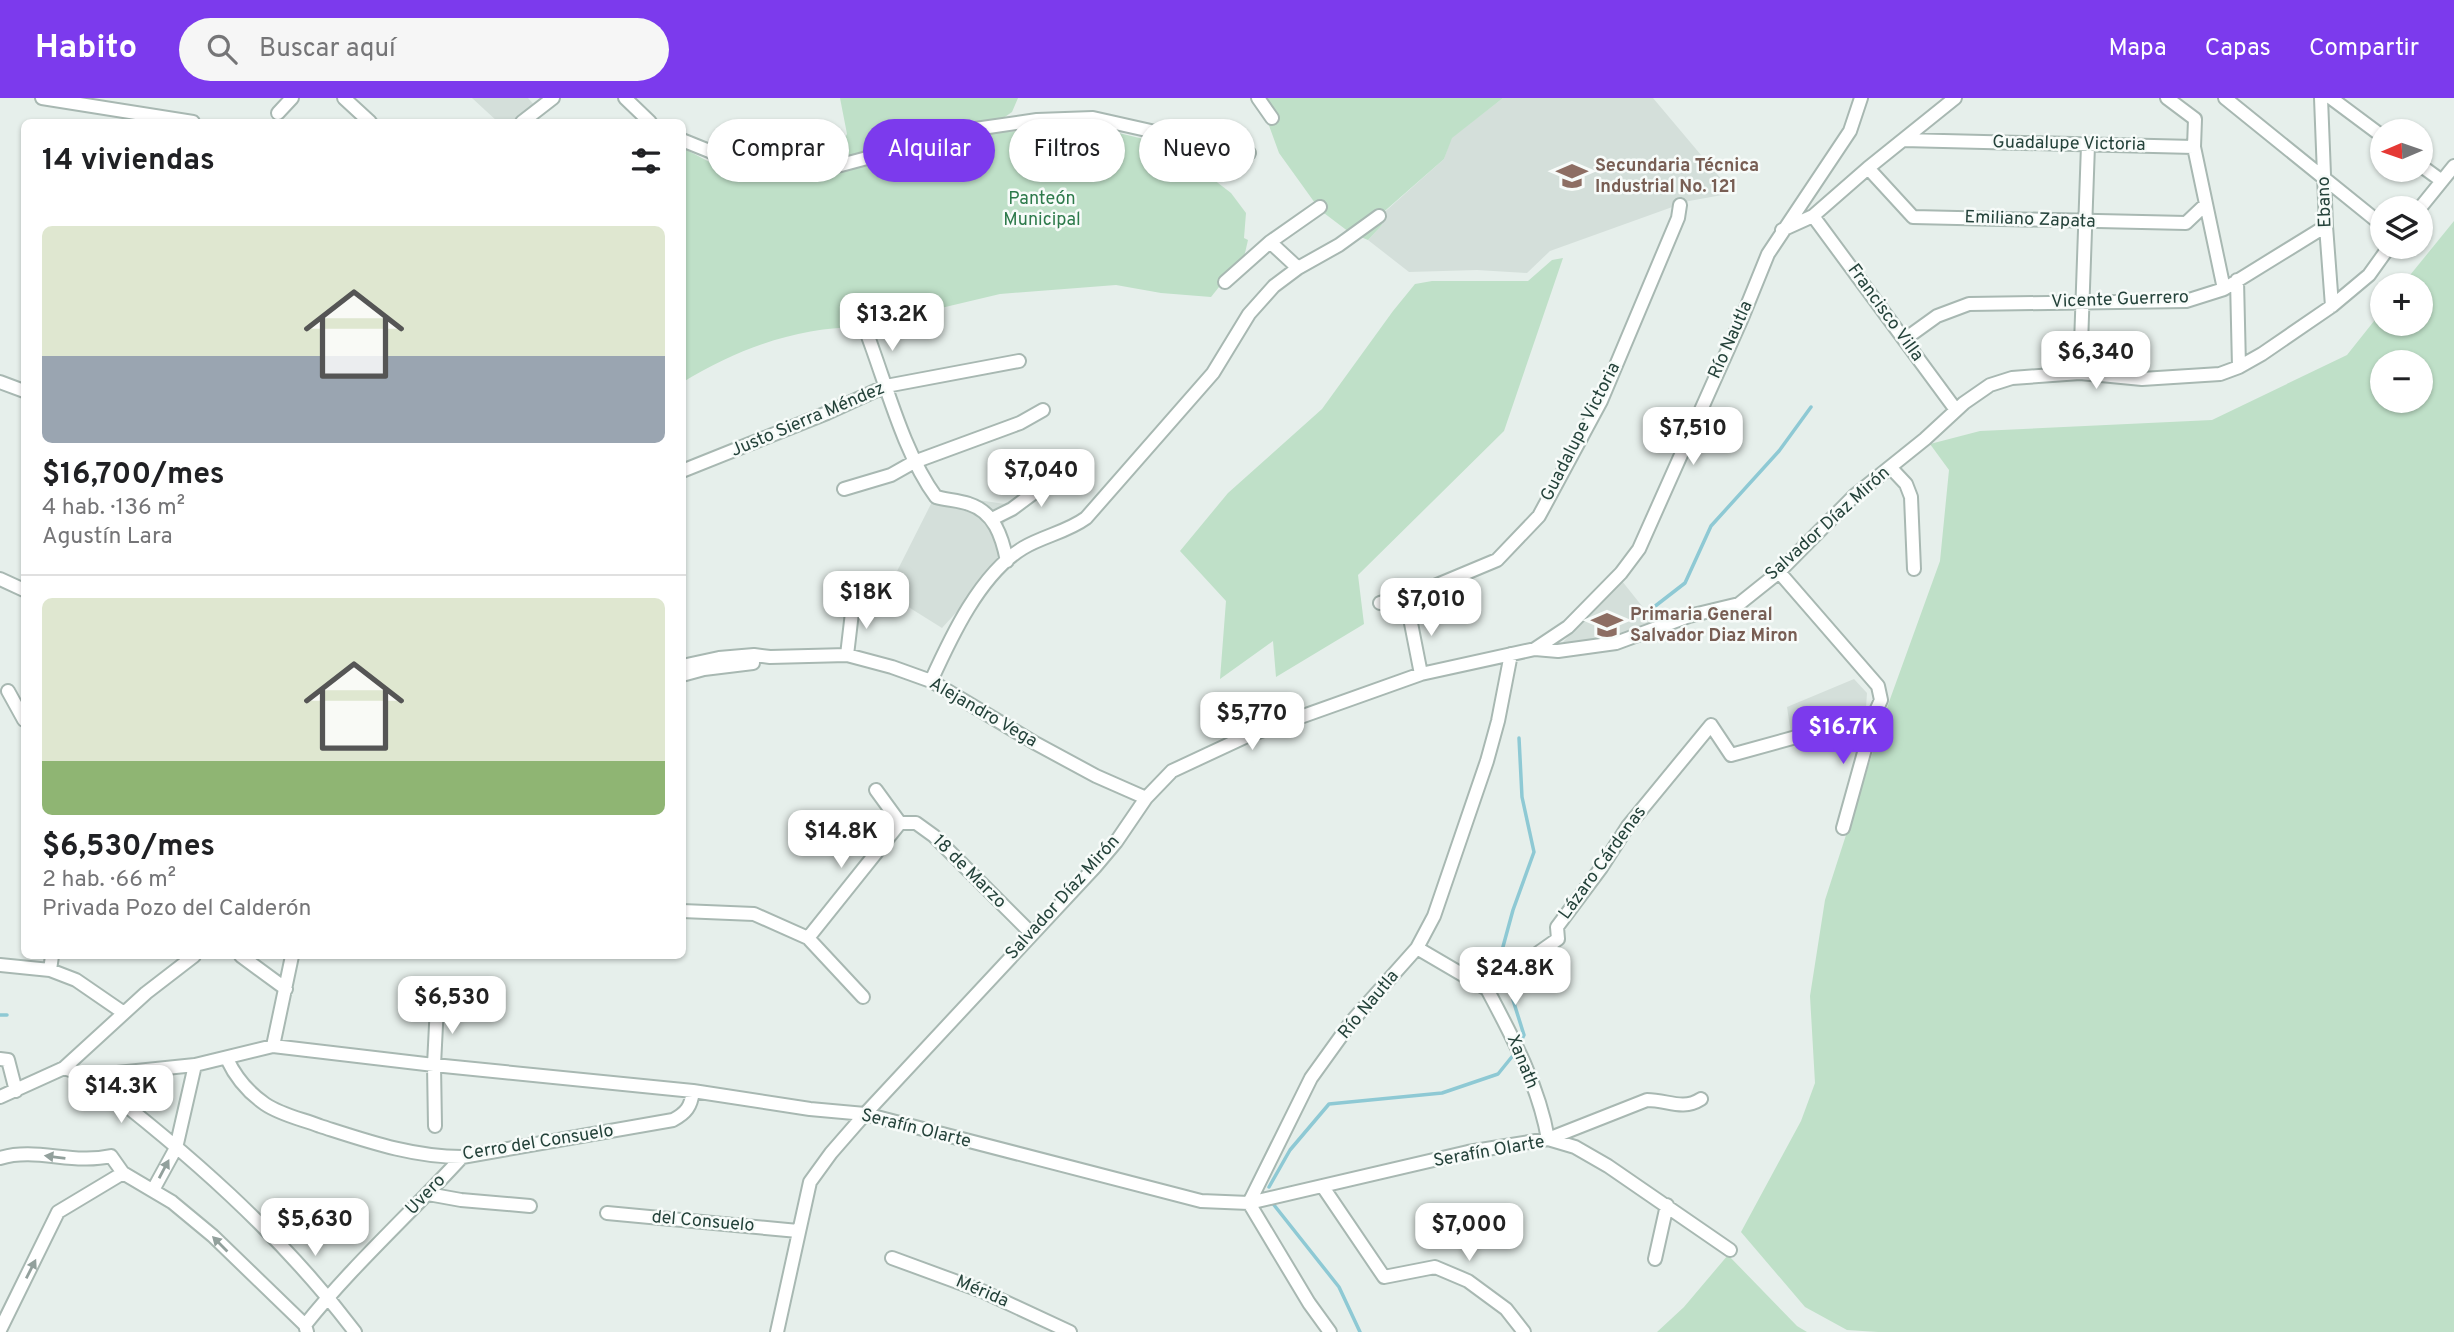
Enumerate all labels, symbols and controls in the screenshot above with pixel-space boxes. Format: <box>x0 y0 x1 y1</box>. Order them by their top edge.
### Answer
search box <box>179 18 669 81</box>
text: Habito <box>35 28 137 70</box>
icon: search <box>203 30 241 68</box>
text: Buscar aquí <box>259 33 396 66</box>
text: Mapa <box>2109 34 2167 64</box>
text: Capas <box>2205 34 2271 64</box>
text: Compartir <box>2309 34 2419 64</box>
chip: Comprar <box>707 119 849 182</box>
chip: Alquilar <box>863 119 995 182</box>
chip: Filtros <box>1009 119 1125 182</box>
chip: Nuevo <box>1139 119 1255 182</box>
north arrow <box>2370 119 2432 182</box>
map controls <box>2370 119 2433 413</box>
street label: Guadalupe Victoria <box>1992 131 2146 157</box>
icon: filters <box>627 142 665 180</box>
text: 14 viviendas <box>42 143 215 180</box>
place label: Secundaria Técnica Industrial No. 121 <box>1595 155 1759 199</box>
school or university icon: Secundaria Técnica Industrial No. 121 <box>1555 159 1589 193</box>
street label: Ebano <box>2313 176 2337 228</box>
park label: Panteón Municipal <box>1003 188 1081 232</box>
button: layers <box>2370 196 2433 259</box>
street label: Emiliano Zapata <box>1964 206 2096 234</box>
street label: Francisco Villa <box>1842 260 1928 366</box>
icon: home <box>291 271 417 397</box>
button: + <box>2370 273 2433 336</box>
street label: Vicente Guerrero <box>2051 286 2189 314</box>
pin: $13.2K <box>835 294 949 353</box>
street label: Río Nautla <box>1704 297 1758 383</box>
text: $13.2K <box>856 301 928 330</box>
pin: $6,340 <box>2039 331 2153 391</box>
text: $6,340 <box>2057 339 2135 368</box>
button: − <box>2370 350 2433 413</box>
street label: Guadalupe Victoria <box>1536 358 1626 506</box>
street label: Justo Sierra Méndez <box>728 377 888 463</box>
pin: $7,510 <box>1636 408 1750 467</box>
text: $7,510 <box>1659 415 1727 444</box>
pin: $7,040 <box>984 450 1098 509</box>
text: $16,700/mes <box>42 457 225 494</box>
text: $7,040 <box>1003 457 1079 486</box>
street label: Salvador Díaz Mirón <box>1761 462 1895 586</box>
text: 4 hab. · 136 m² <box>42 494 185 523</box>
text: Agustín Lara <box>42 523 173 552</box>
pin: $18K <box>825 572 907 631</box>
pin: $7,010 <box>1374 578 1488 638</box>
text: $18K <box>839 579 893 608</box>
text: $7,010 <box>1396 586 1466 615</box>
place label: Primaria General Salvador Diaz Miron <box>1630 604 1798 648</box>
school or university icon: Primaria General Salvador Diaz Miron <box>1590 608 1624 642</box>
icon: home <box>291 643 417 769</box>
street label: Alejandro Vega <box>925 673 1041 753</box>
pin: $5,770 <box>1195 692 1309 752</box>
text: $5,770 <box>1216 700 1288 729</box>
pin: $16.7K <box>1786 706 1900 766</box>
text: $16.7K <box>1808 714 1878 743</box>
street label: Lázaro Cárdenas <box>1554 802 1652 924</box>
pin: $14.8K <box>784 810 898 870</box>
text: $14.8K <box>804 818 878 847</box>
text: $6,530/mes <box>42 829 215 866</box>
street label: 18 de Marzo <box>927 830 1011 914</box>
street label: Salvador Díaz Mirón <box>1001 831 1125 965</box>
text: 2 hab. · 66 m² <box>42 866 176 895</box>
text: Privada Pozo del Calderón <box>42 895 312 924</box>
pin: $24.8K <box>1458 948 1572 1007</box>
text: $24.8K <box>1476 955 1554 984</box>
street label: Río Nautla <box>1333 966 1405 1044</box>
pin: $6,530 <box>395 976 509 1036</box>
text: $6,530 <box>414 984 490 1013</box>
street label: Xanath <box>1501 1032 1543 1092</box>
pin: $14.3K <box>64 1066 178 1125</box>
text: $14.3K <box>84 1073 158 1102</box>
street label: Serafín Olarte <box>859 1104 973 1154</box>
street label: Cerro del Consuelo <box>461 1120 615 1166</box>
street label: Serafín Olarte <box>1432 1131 1546 1173</box>
one-way arrow <box>44 1152 66 1163</box>
one-way arrow <box>158 1158 170 1178</box>
street label: Uvero <box>401 1170 451 1220</box>
pin: $5,630 <box>258 1198 372 1258</box>
pin: $7,000 <box>1412 1204 1526 1263</box>
text: $5,630 <box>277 1206 353 1235</box>
street label: del Consuelo <box>651 1206 755 1238</box>
text: $7,000 <box>1431 1211 1507 1240</box>
one-way arrow <box>212 1236 228 1252</box>
one-way arrow <box>25 1259 36 1279</box>
street label: Mérida <box>952 1271 1012 1313</box>

